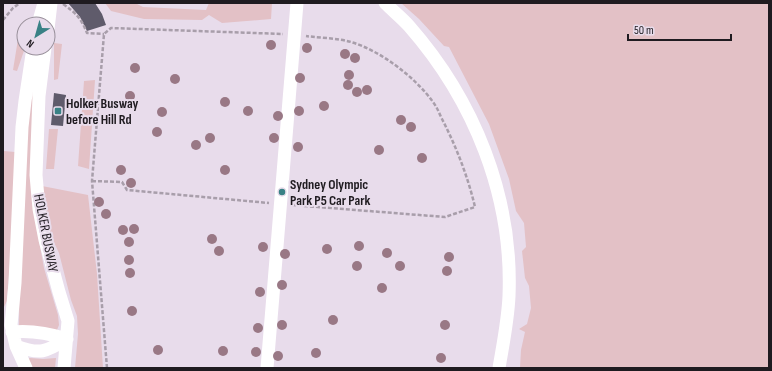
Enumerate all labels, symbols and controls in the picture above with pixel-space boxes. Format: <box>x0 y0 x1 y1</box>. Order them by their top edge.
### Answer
north arrow <box>16 16 56 56</box>
scale bar <box>628 16 731 42</box>
text: 50 m <box>634 23 654 38</box>
text: N <box>24 37 37 51</box>
place label: Holker Busway before Hill Rd <box>66 95 139 128</box>
marker: Holker Busway before Hill Rd <box>53 106 63 116</box>
place label: Sydney Olympic Park P5 Car Park <box>290 176 370 209</box>
marker: Sydney Olympic Park P5 Car Park <box>277 187 287 197</box>
street label: HOLKER BUSWAY <box>30 193 62 274</box>

